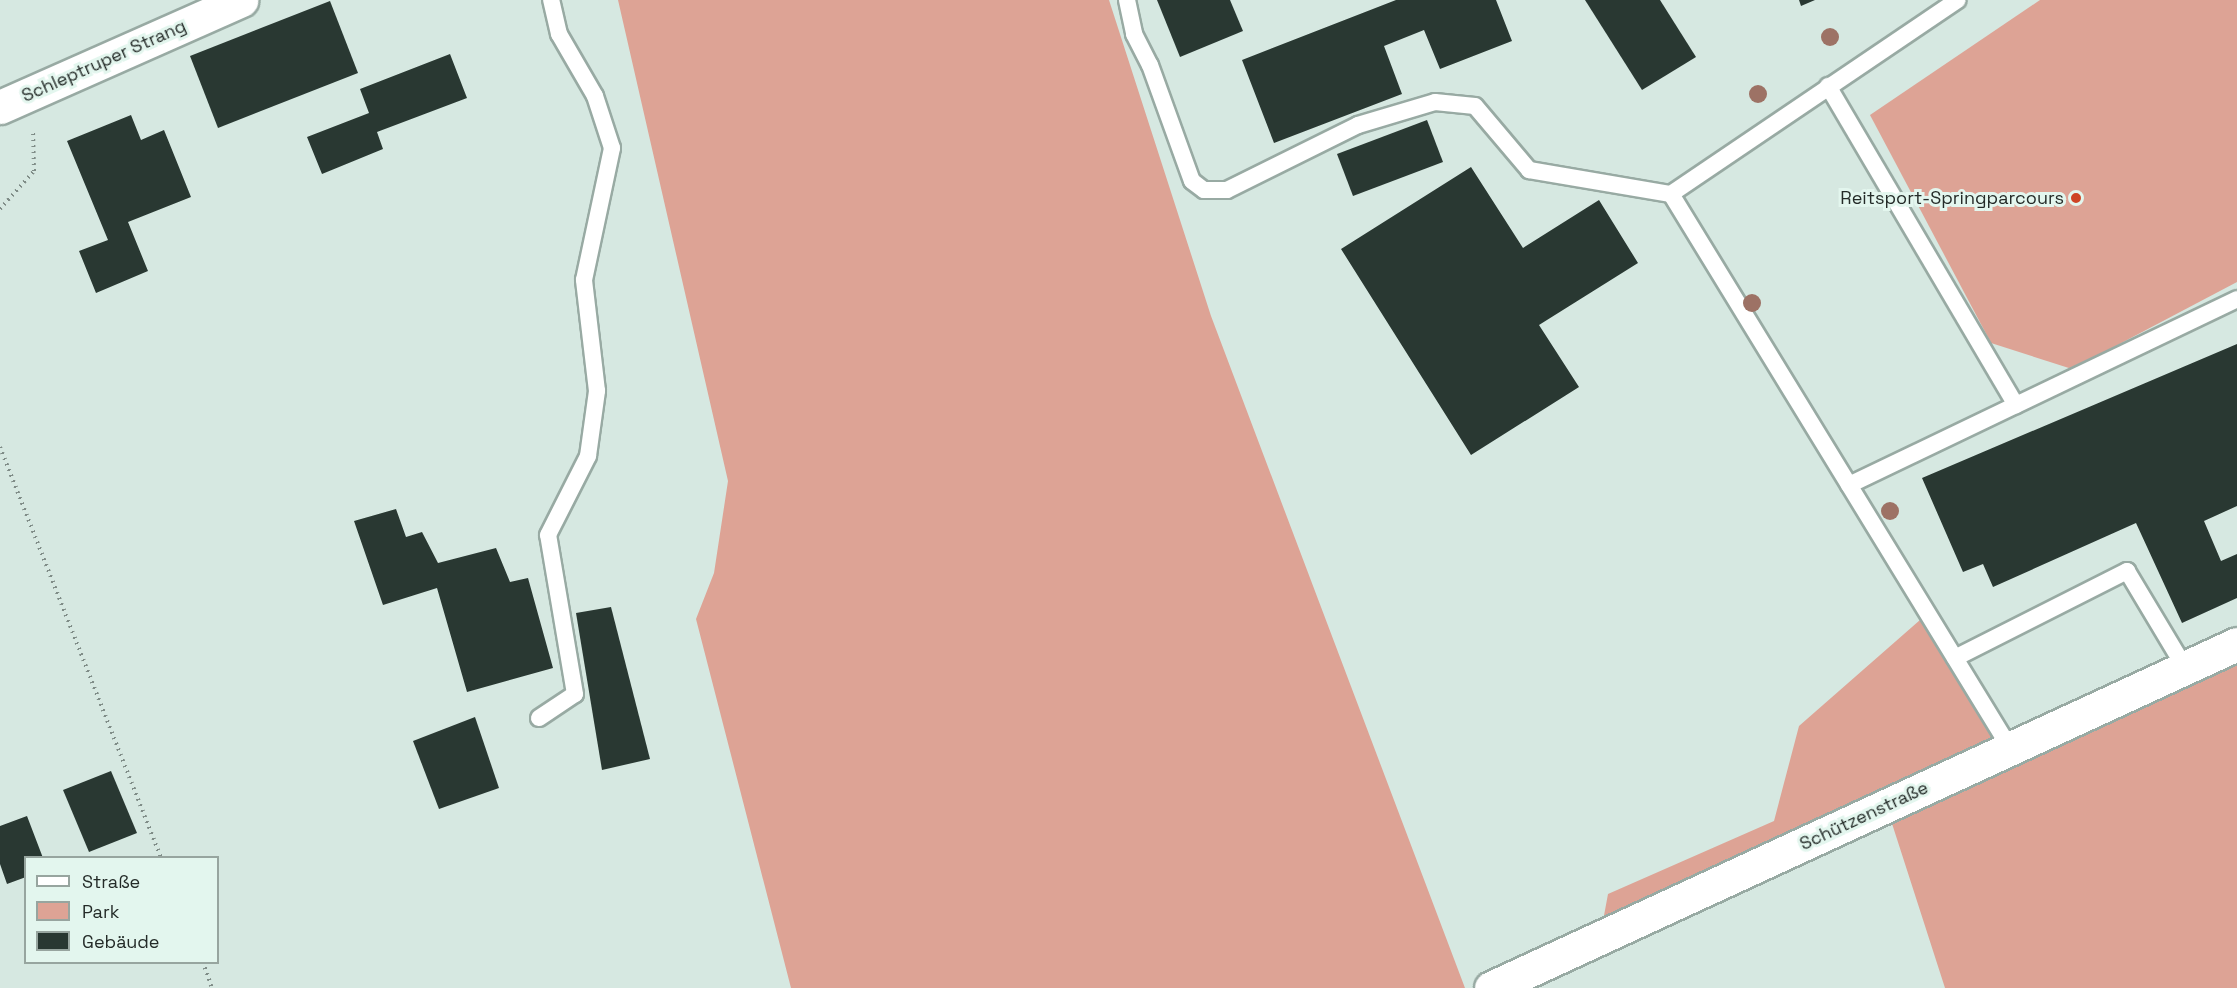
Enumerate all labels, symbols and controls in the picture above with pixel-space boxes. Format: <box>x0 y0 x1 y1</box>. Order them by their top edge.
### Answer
street label: Schleptruper Strang <box>18 15 190 107</box>
place label: Reitsport-Springparcours <box>1840 187 2064 209</box>
marker: Reitsport-Springparcours <box>2069 191 2083 205</box>
street label: Schützenstraße <box>1796 777 1932 855</box>
legend <box>24 856 219 964</box>
text: Straße <box>82 870 140 893</box>
text: Park <box>82 900 119 923</box>
text: Gebäude <box>82 930 160 953</box>

